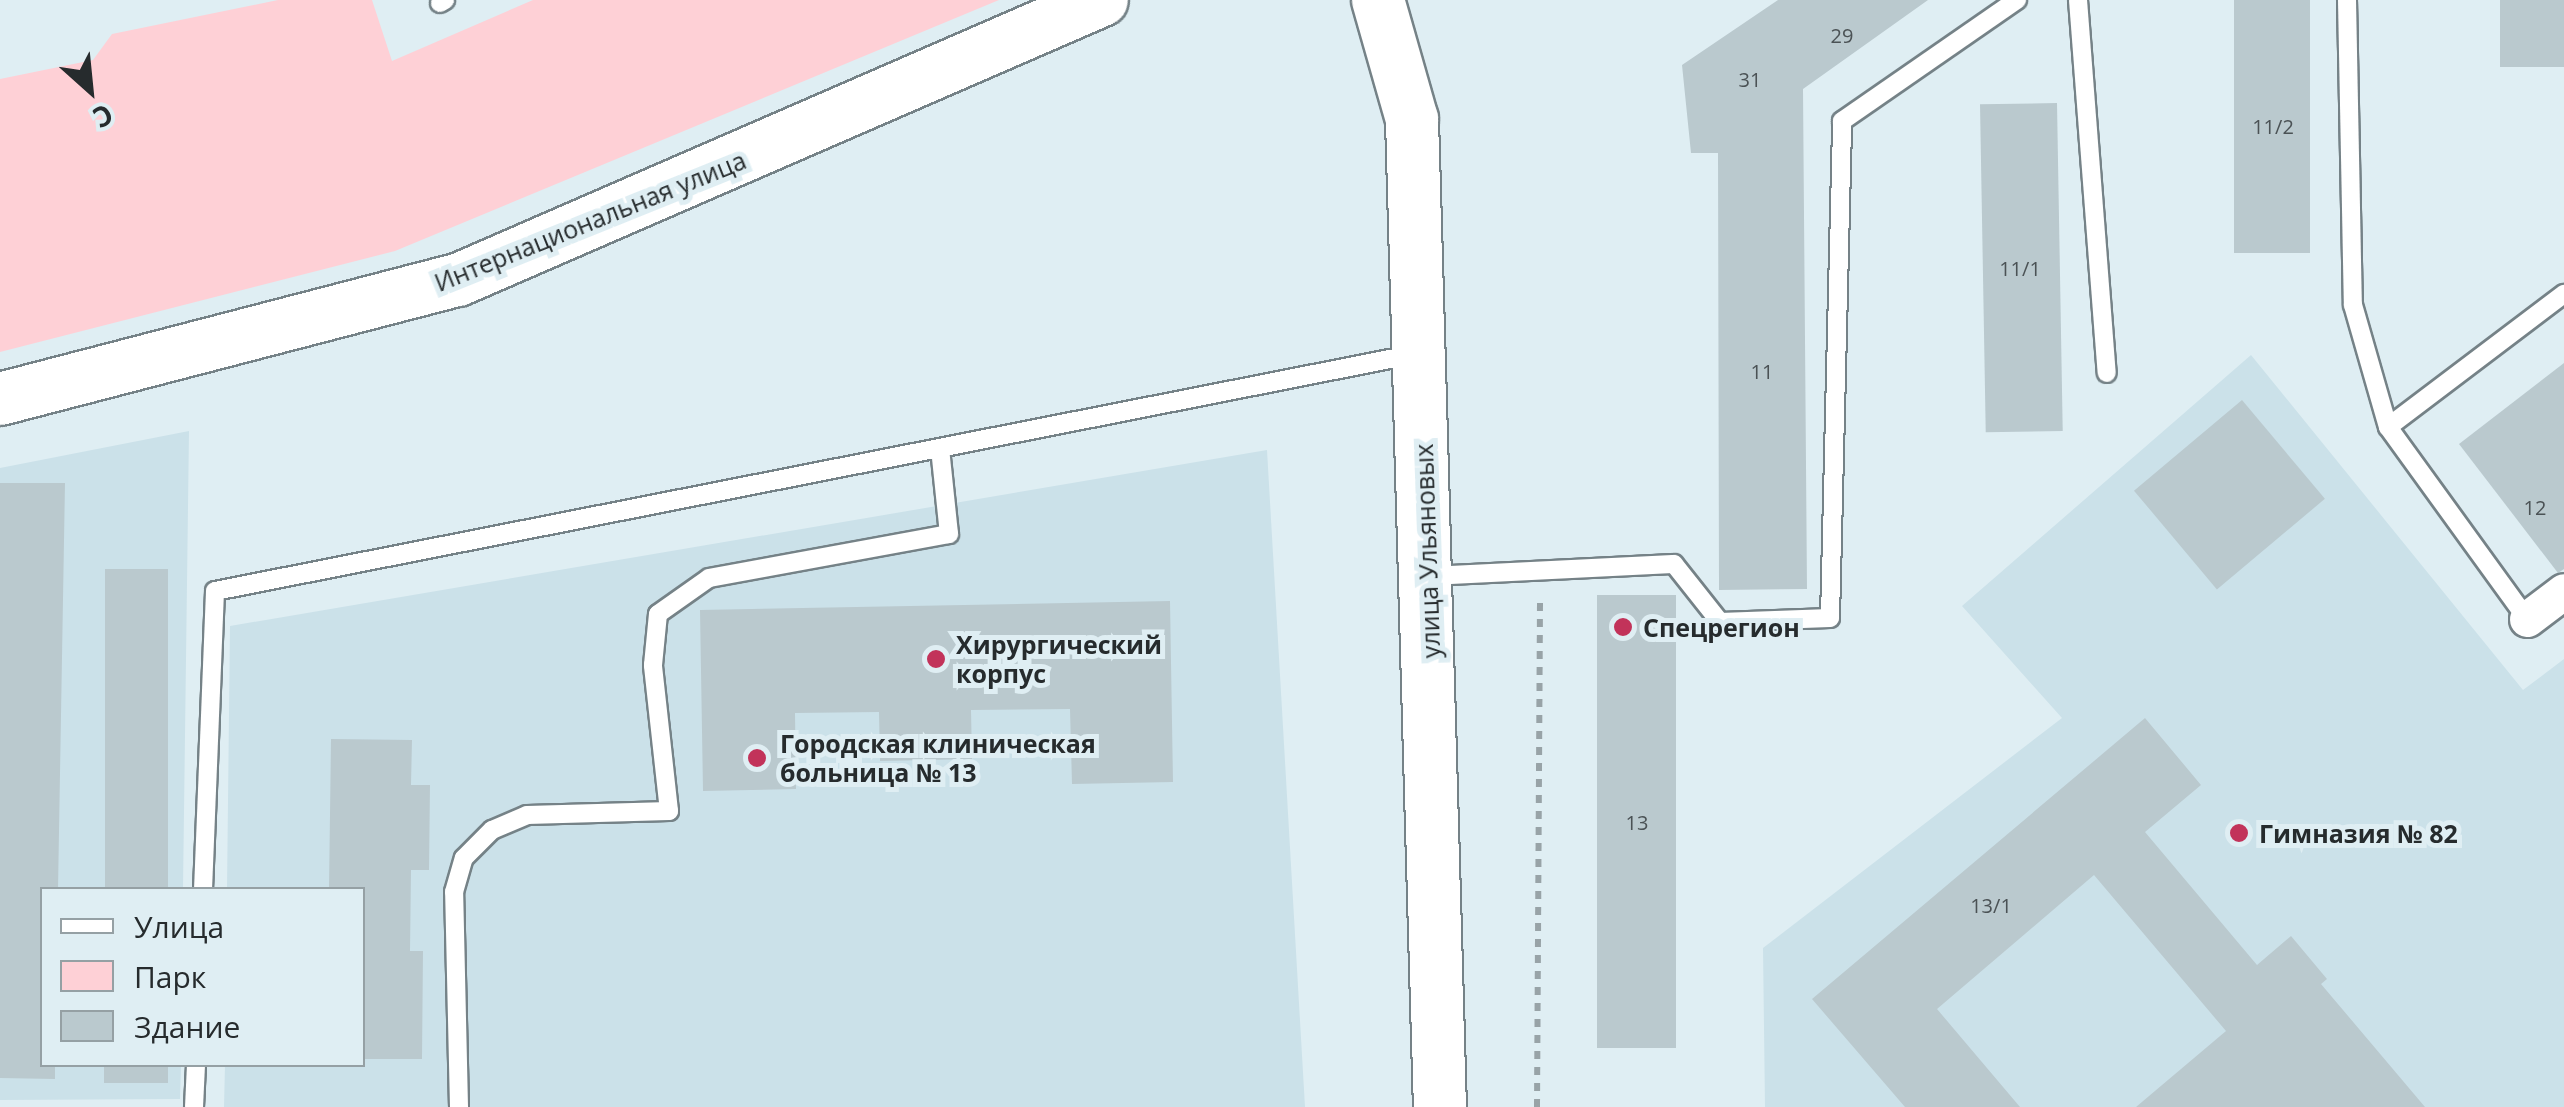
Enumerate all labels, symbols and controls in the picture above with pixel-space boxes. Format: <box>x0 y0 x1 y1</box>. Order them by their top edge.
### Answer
house number: 29 <box>1831 23 1853 47</box>
north arrow <box>40 40 140 140</box>
house number: 31 <box>1739 67 1761 91</box>
text: С <box>87 96 120 138</box>
house number: 11/2 <box>2252 114 2294 138</box>
street label: Интернациональная улица <box>430 145 750 297</box>
house number: 11/1 <box>1999 256 2041 280</box>
house number: 11 <box>1751 359 1773 383</box>
street label: улица Ульяновых <box>1408 443 1446 659</box>
house number: 12 <box>2524 495 2546 519</box>
place label: Спецрегион <box>1643 612 1800 642</box>
marker: Спецрегион <box>1612 616 1634 638</box>
place label: Хирургический корпус <box>956 630 1162 689</box>
marker: Хирургический корпус <box>925 648 947 670</box>
place label: Городская клиническая больница № 13 <box>780 729 1096 788</box>
marker: Городская клиническая больница № 13 <box>744 745 770 771</box>
house number: 13 <box>1626 810 1648 834</box>
place label: Гимназия № 82 <box>2259 818 2458 848</box>
marker: Гимназия № 82 <box>2228 822 2250 844</box>
legend <box>40 887 365 1067</box>
house number: 13/1 <box>1970 893 2012 917</box>
text: Улица <box>134 906 224 947</box>
text: Парк <box>134 956 206 997</box>
text: Здание <box>134 1006 240 1047</box>

